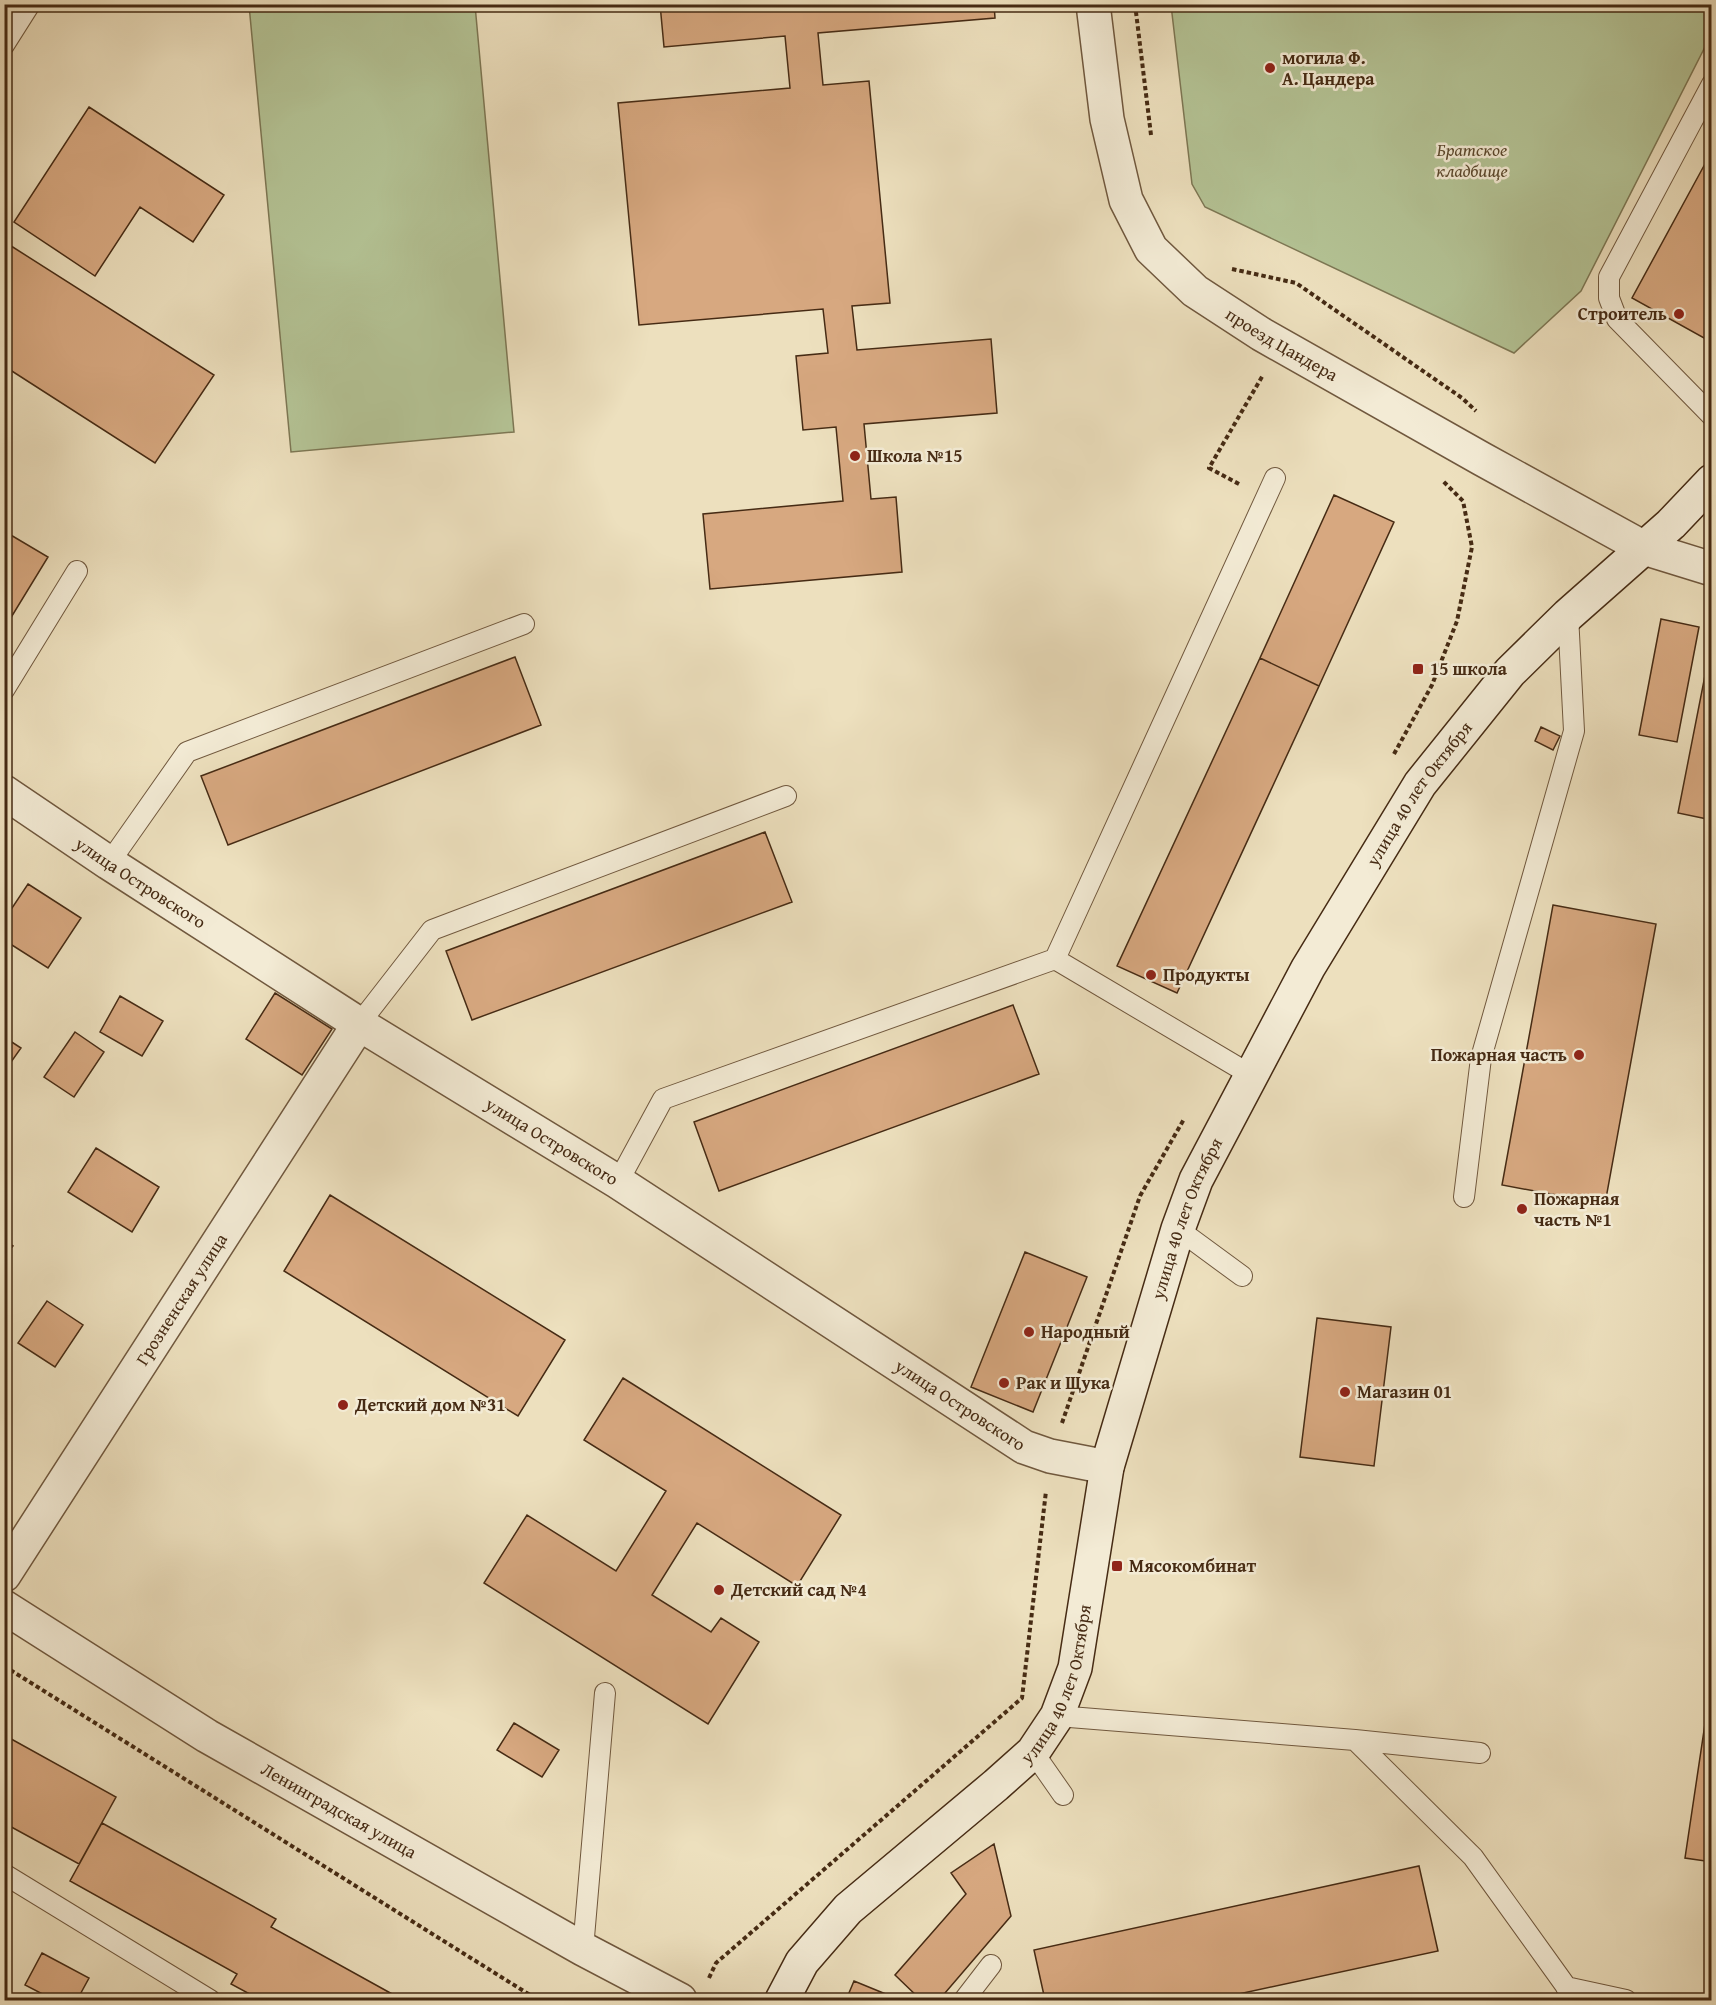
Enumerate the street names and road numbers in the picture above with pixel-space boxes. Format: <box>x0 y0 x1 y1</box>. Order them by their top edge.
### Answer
street label: проезд Цандера <box>1221 301 1344 388</box>
street label: улица 40 лет Октября <box>1359 715 1478 872</box>
street label: улица Островского <box>69 829 212 935</box>
street label: улица Островского <box>480 1090 624 1192</box>
street label: улица 40 лет Октября <box>1143 1133 1229 1303</box>
street label: Грозненская улица <box>129 1227 234 1370</box>
street label: улица Островского <box>889 1352 1031 1458</box>
street label: улица 40 лет Октября <box>1014 1602 1098 1771</box>
street label: Ленинградская улица <box>256 1755 422 1865</box>

